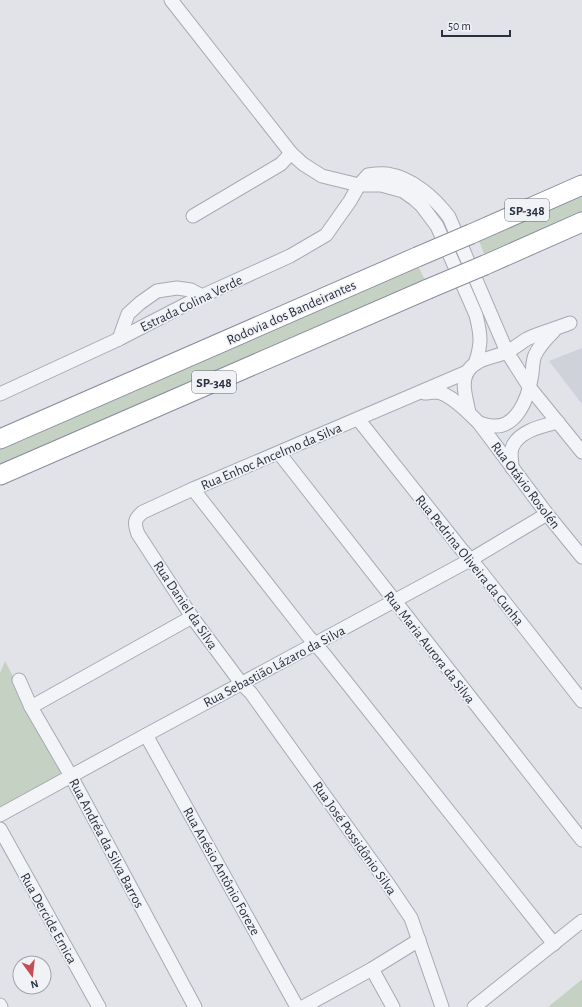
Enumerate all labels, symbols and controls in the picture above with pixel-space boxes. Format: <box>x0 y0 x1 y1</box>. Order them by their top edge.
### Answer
scale bar <box>442 12 510 38</box>
text: 50 m <box>448 20 471 32</box>
road number: SP-348 <box>505 199 549 221</box>
street label: Estrada Colina Verde <box>138 273 245 335</box>
street label: Rodovia dos Bandeirantes <box>225 278 358 348</box>
road number: SP-348 <box>192 371 236 393</box>
street label: Rua Enhoc Ancelmo da Silva <box>199 421 344 493</box>
street label: Rua Otávio Rosolén <box>488 440 562 532</box>
street label: Rua Pedrina Oliveira da Cunha <box>412 493 526 629</box>
street label: Rua Daniel da Silva <box>150 559 220 653</box>
street label: Rua Maria Aurora da Silva <box>381 589 478 707</box>
street label: Rua Sebastião Lázaro da Silva <box>201 623 348 710</box>
street label: Rua Andréa da Silva Barros <box>66 776 146 911</box>
street label: Rua José Possidônio Silva <box>310 779 399 898</box>
street label: Rua Anésio Antônio Foreze <box>180 805 262 938</box>
street label: Rua Dercide Ernica <box>17 871 79 967</box>
north arrow <box>12 955 52 995</box>
text: N <box>29 978 40 990</box>

